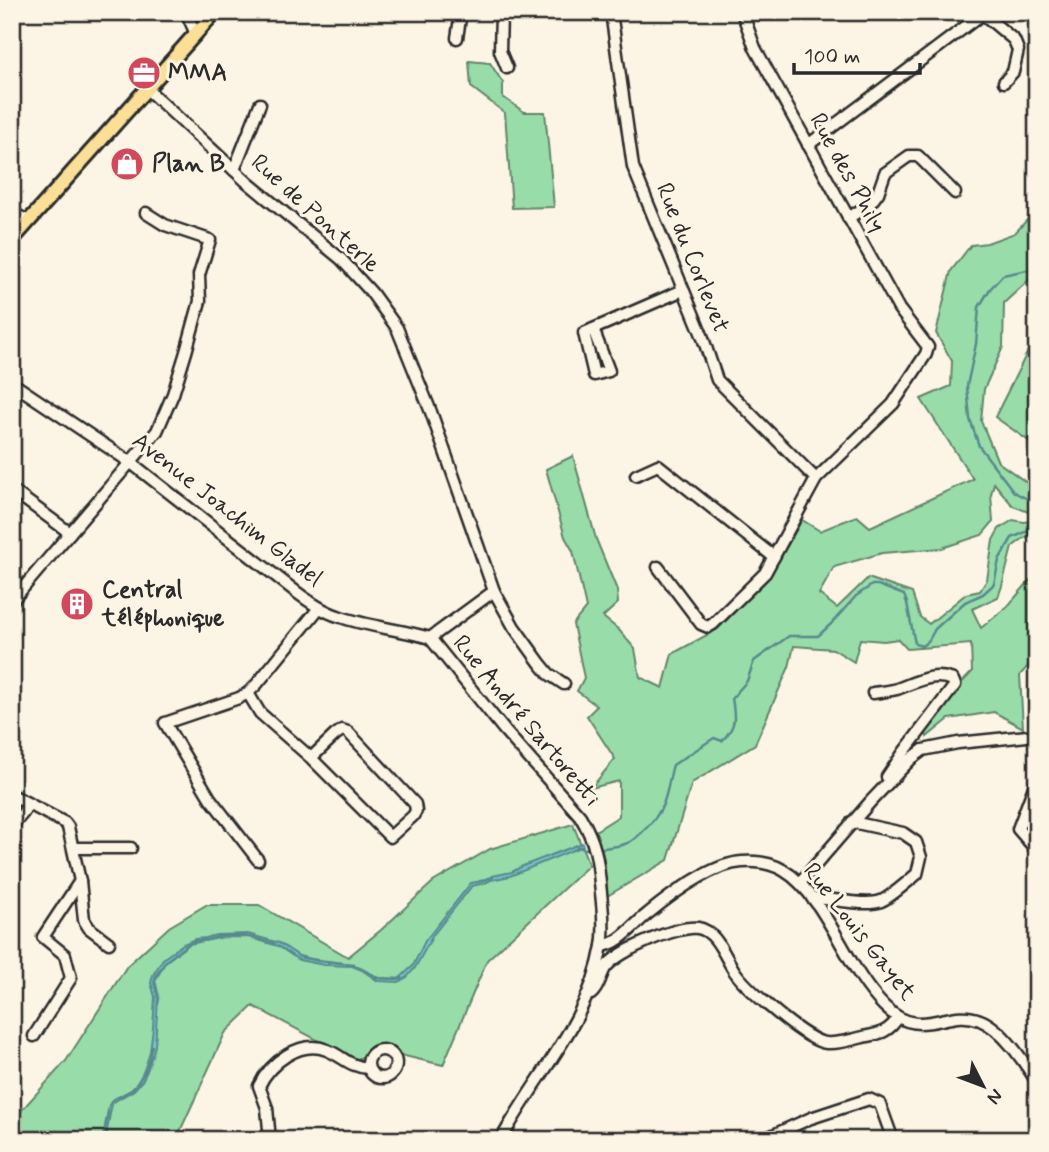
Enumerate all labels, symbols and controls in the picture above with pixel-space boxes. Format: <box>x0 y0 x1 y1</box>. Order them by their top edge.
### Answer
scale bar <box>794 32 920 76</box>
text: 100 m <box>804 43 860 71</box>
office icon: MMA <box>125 54 163 92</box>
place label: MMA <box>168 58 227 89</box>
street label: Rue des Phily <box>802 108 892 238</box>
shop icon: Plan B <box>108 145 146 183</box>
street label: Rue de Ponterle <box>244 148 386 280</box>
place label: Plan B <box>152 149 225 180</box>
street label: Rue du Corlevet <box>648 178 736 338</box>
street label: Avenue Joachim Gladel <box>125 426 329 594</box>
place label: Central téléphonique <box>101 575 225 634</box>
building icon: Central téléphonique <box>58 585 96 623</box>
street label: Rue André Sartoretti <box>445 629 607 813</box>
street label: Rue Louis Gayet <box>795 857 923 1007</box>
north arrow <box>948 1050 1018 1120</box>
text: N <box>981 1083 1008 1109</box>

